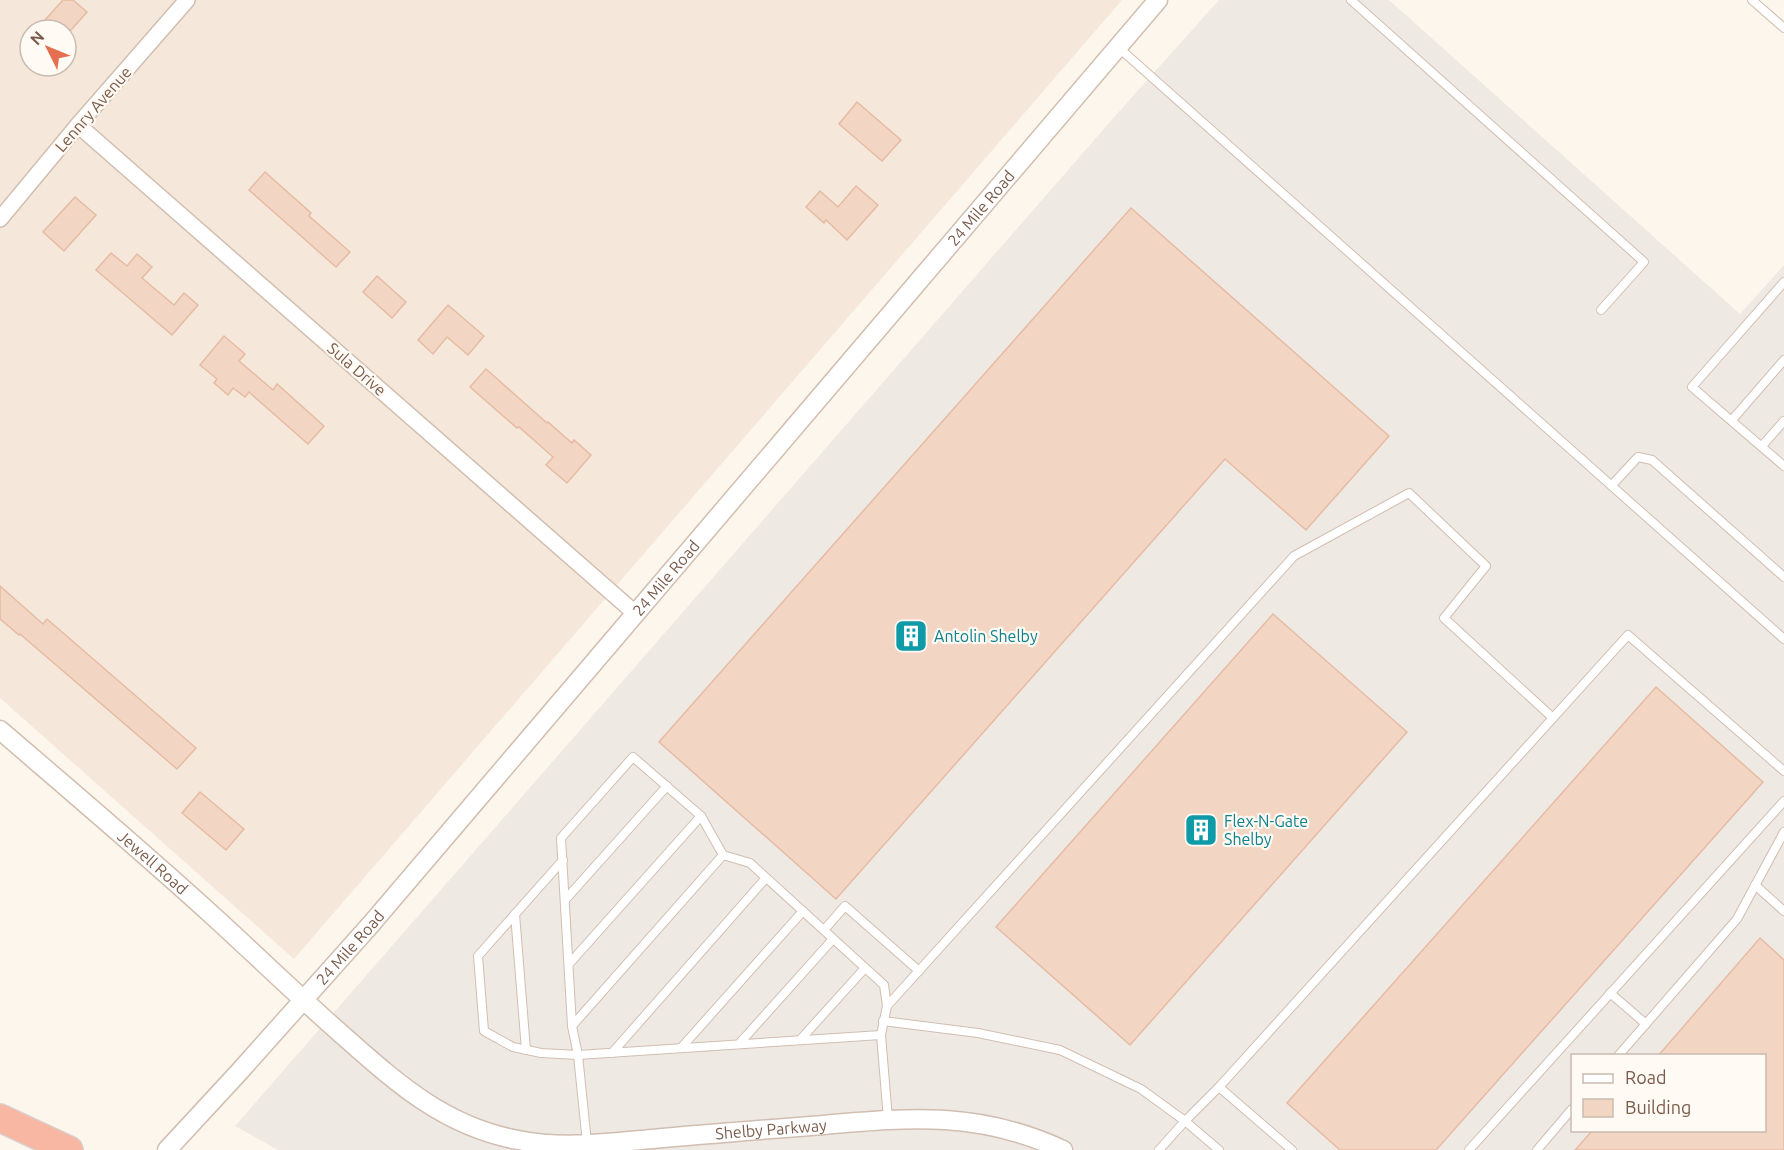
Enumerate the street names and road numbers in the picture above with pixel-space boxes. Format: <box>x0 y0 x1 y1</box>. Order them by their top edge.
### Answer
street label: Lennry Avenue <box>51 63 135 155</box>
street label: 24 Mile Road <box>944 167 1018 249</box>
street label: Sula Drive <box>324 339 390 399</box>
street label: 24 Mile Road <box>629 537 703 619</box>
street label: Jewell Road <box>114 827 191 898</box>
street label: 24 Mile Road <box>312 907 388 988</box>
street label: Shelby Parkway <box>715 1116 828 1142</box>

